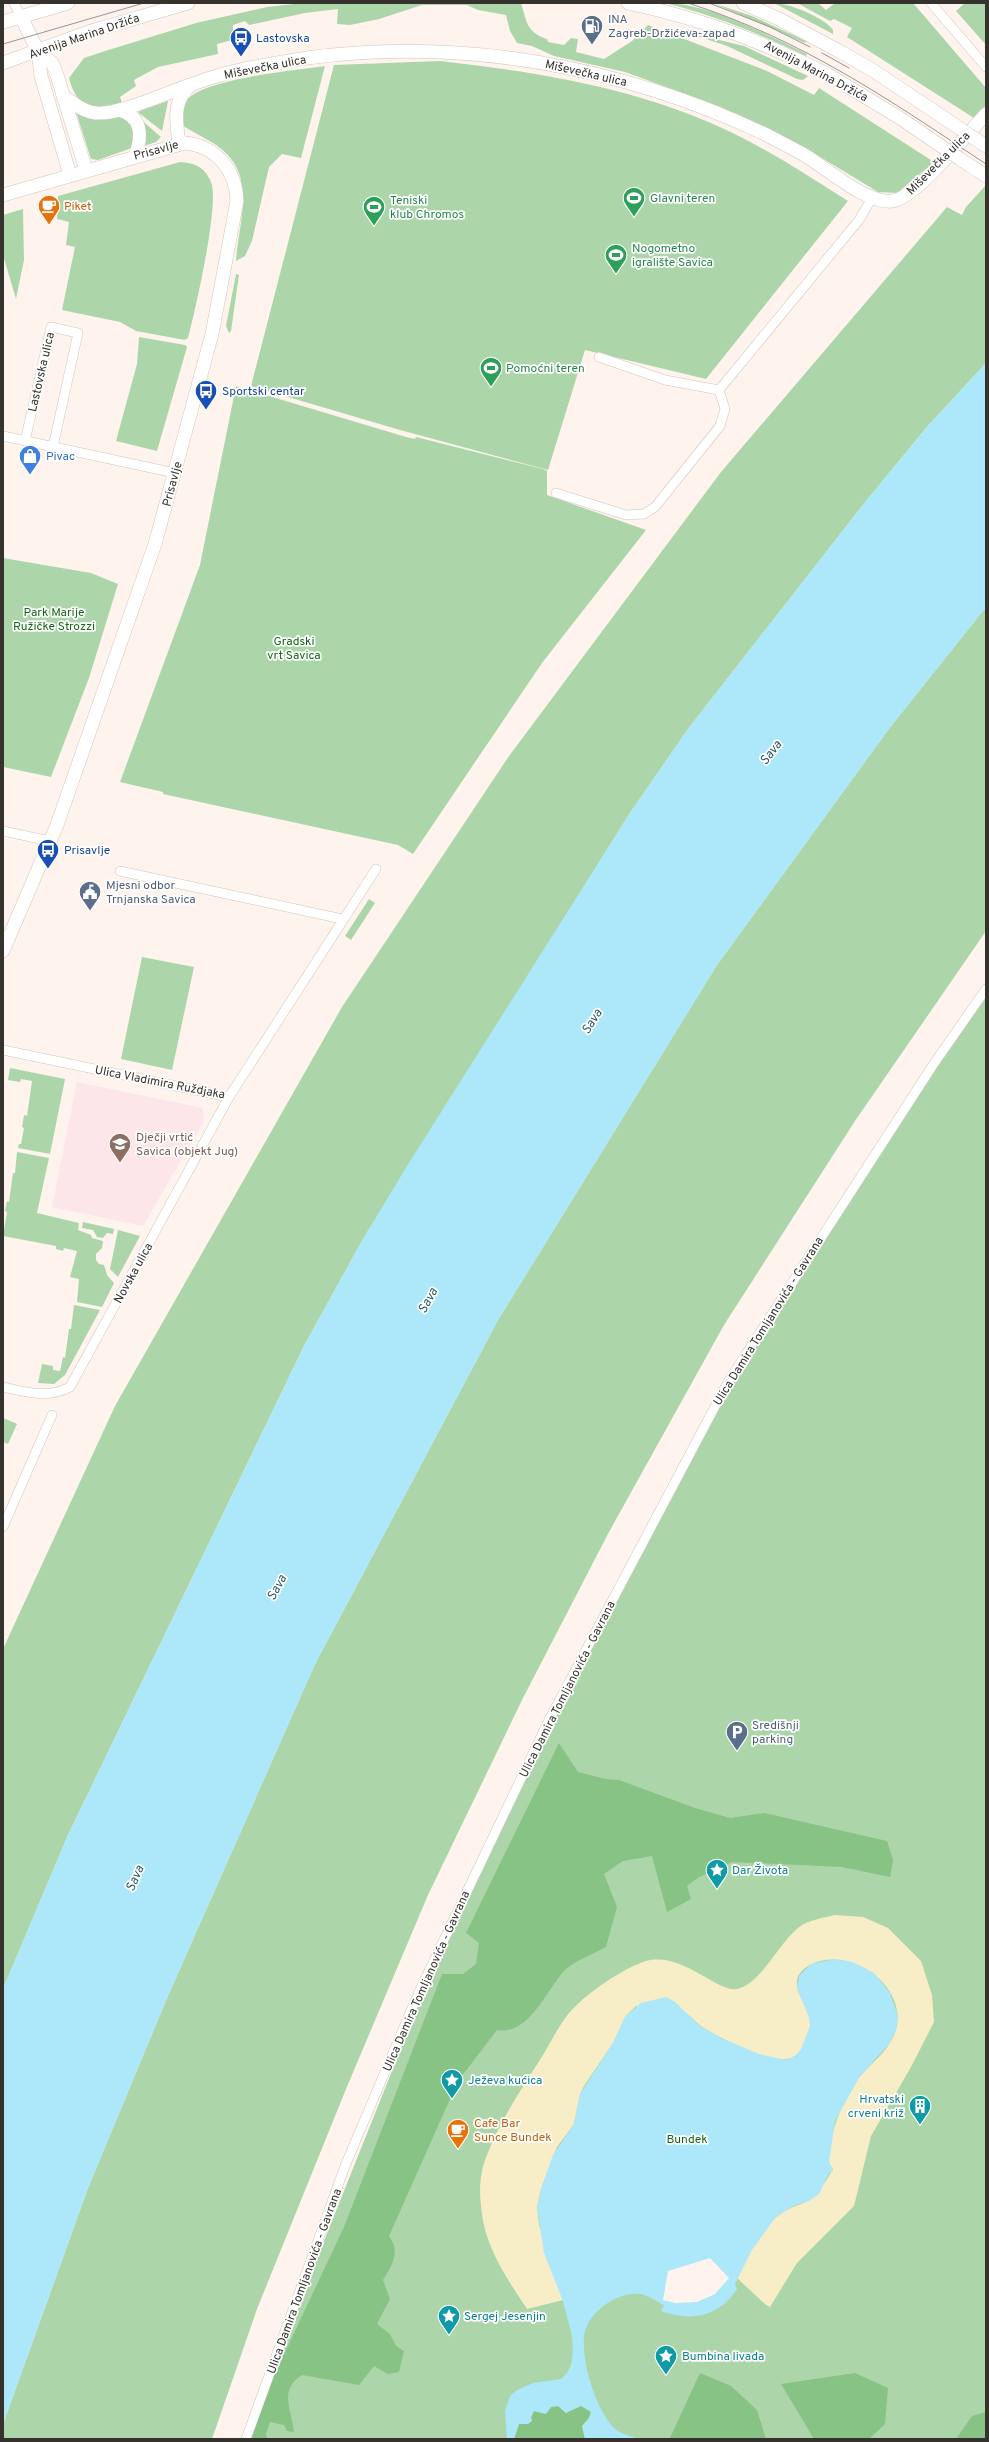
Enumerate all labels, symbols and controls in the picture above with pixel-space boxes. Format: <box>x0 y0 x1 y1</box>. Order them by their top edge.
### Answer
street label: Avenija Marina Držića <box>27 10 142 63</box>
place label: INA Zagreb-Držićeva-zapad <box>608 12 735 42</box>
fuel station icon: INA Zagreb-Držićeva-zapad <box>579 13 605 46</box>
bus stop icon: Lastovska <box>228 25 254 58</box>
place label: Lastovska <box>256 31 310 47</box>
street label: Avenija Marina Držića <box>761 38 870 106</box>
street label: Miševečka ulica <box>223 52 308 84</box>
street label: Miševečka ulica <box>543 57 628 91</box>
street label: Miševečka ulica <box>904 129 974 199</box>
street label: Prisavlje <box>132 137 181 165</box>
sports icon: Glavni teren <box>621 185 647 218</box>
place label: Glavni teren <box>650 191 715 207</box>
cafe icon: Piket <box>36 193 62 226</box>
place label: Teniski klub Chromos <box>390 193 464 223</box>
sports icon: Teniski klub Chromos <box>361 194 387 227</box>
place label: Piket <box>64 199 92 215</box>
place label: Nogometno igralište Savica <box>632 241 713 271</box>
sports icon: Nogometno igralište Savica <box>603 242 629 275</box>
street label: Lastovska ulica <box>25 331 59 414</box>
sports icon: Pomoćni teren <box>478 355 504 388</box>
place label: Pomoćni teren <box>506 361 585 377</box>
bus stop icon: Sportski centar <box>193 378 219 411</box>
place label: Sportski centar <box>222 384 305 400</box>
shop icon: Pivac <box>17 443 43 476</box>
place label: Pivac <box>46 449 75 465</box>
street label: Prisavlje <box>159 460 187 509</box>
park label: Park Marije Ružičke Strozzi <box>13 605 95 635</box>
park label: Gradski vrt Savica <box>267 634 321 664</box>
water label: Sava <box>757 738 786 769</box>
bus stop icon: Prisavlje <box>35 837 61 870</box>
place label: Prisavlje <box>64 843 110 859</box>
place label: Mjesni odbor Trnjanska Savica <box>106 878 196 908</box>
public building icon: Mjesni odbor Trnjanska Savica <box>77 879 103 912</box>
water label: Sava <box>579 1006 607 1038</box>
street label: Ulica Vladimira Ruždjaka <box>93 1062 226 1103</box>
place label: Dječji vrtić Savica (objekt Jug) <box>136 1130 238 1160</box>
school or university icon: Dječji vrtić Savica (objekt Jug) <box>107 1131 133 1164</box>
street label: Ulica Damira Tomljanovića - Gavrana <box>710 1234 828 1409</box>
street label: Novska ulica <box>111 1240 157 1307</box>
water label: Sava <box>415 1285 442 1317</box>
water label: Sava <box>264 1572 291 1604</box>
street label: Ulica Damira Tomljanovića - Gavrana <box>516 1598 620 1780</box>
place label: Središnji parking <box>752 1718 799 1748</box>
parking icon: Središnji parking <box>724 1719 750 1752</box>
place icon: Dar Života <box>704 1857 730 1890</box>
water label: Sava <box>123 1863 149 1894</box>
place label: Dar Života <box>732 1863 788 1879</box>
street label: Ulica Damira Tomljanovića - Gavrana <box>380 1889 474 2074</box>
place icon: Ježeva kućica <box>439 2067 465 2100</box>
place label: Ježeva kućica <box>468 2073 542 2089</box>
place label: Hrvatski crveni križ <box>848 2092 904 2122</box>
building icon: Hrvatski crveni križ <box>907 2093 933 2126</box>
place label: Cafe Bar Sunce Bundek <box>474 2116 552 2146</box>
cafe icon: Cafe Bar Sunce Bundek <box>445 2117 471 2150</box>
park label: Bundek <box>666 2132 708 2148</box>
street label: Ulica Damira Tomljanovića - Gavrana <box>264 2186 346 2376</box>
place icon: Sergej Jesenjin <box>436 2303 462 2336</box>
place label: Sergej Jesenjin <box>464 2309 546 2325</box>
place icon: Bumbina livada <box>653 2343 679 2376</box>
place label: Bumbina livada <box>682 2349 764 2365</box>

